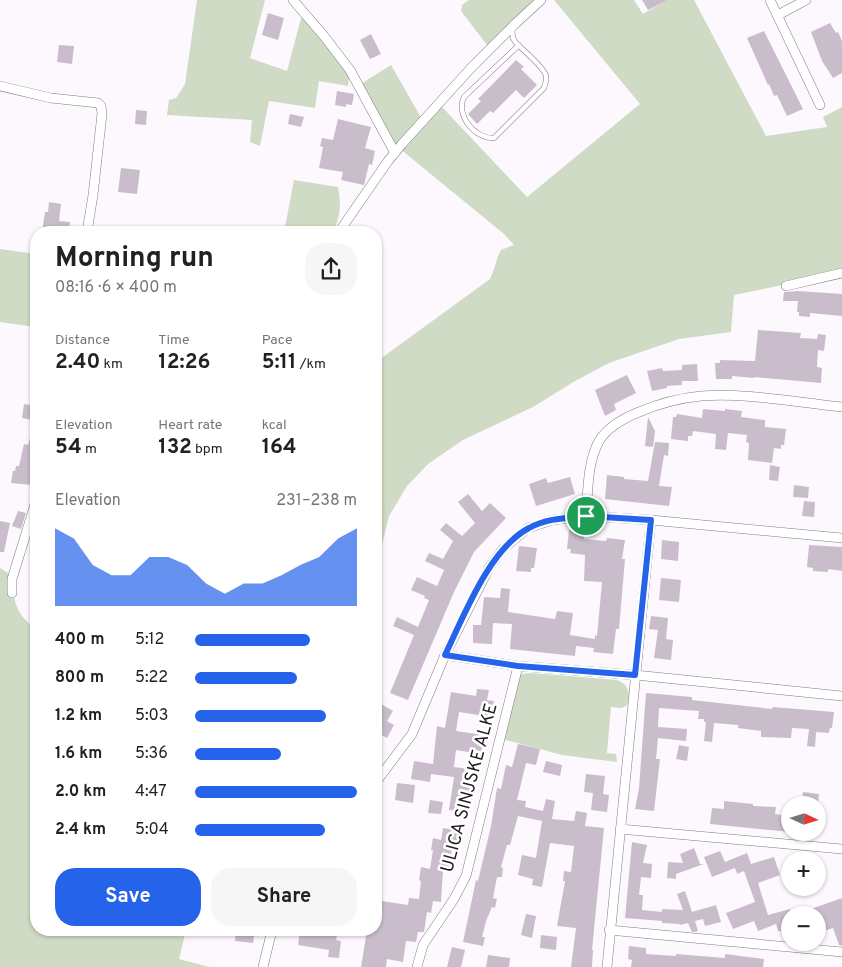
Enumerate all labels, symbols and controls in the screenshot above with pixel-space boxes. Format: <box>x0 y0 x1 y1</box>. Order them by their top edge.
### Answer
text: Morning run <box>55 241 214 277</box>
button: share <box>305 243 357 295</box>
text: 08:16 · 6 × 400 m <box>55 278 177 298</box>
text: Distance <box>55 332 110 349</box>
text: Time <box>158 332 190 349</box>
text: Pace <box>262 332 292 349</box>
text: 2.40 <box>55 349 100 376</box>
text: 12:26 <box>158 349 210 376</box>
text: 5:11 <box>262 349 296 376</box>
text: km <box>100 356 123 373</box>
text: /km <box>296 356 326 373</box>
text: Elevation <box>55 417 113 434</box>
text: Heart rate <box>158 417 222 434</box>
text: kcal <box>262 417 287 434</box>
text: 54 <box>55 434 82 461</box>
text: 132 <box>158 434 192 461</box>
text: 164 <box>262 434 296 461</box>
text: m <box>82 441 97 458</box>
text: bpm <box>192 441 223 458</box>
text: Elevation <box>55 491 121 511</box>
text: 231–238 m <box>276 491 357 511</box>
pin <box>565 495 607 537</box>
icon: arrive <box>572 502 600 530</box>
text: 400 m <box>55 630 104 650</box>
text: 5:12 <box>135 630 164 650</box>
text: 800 m <box>55 668 104 688</box>
text: 5:22 <box>135 668 168 688</box>
street label: ULICA SINJSKE ALKE <box>436 701 504 875</box>
text: 1.2 km <box>55 706 102 726</box>
text: 5:03 <box>135 706 168 726</box>
text: 1.6 km <box>55 744 102 764</box>
text: 5:36 <box>135 744 168 764</box>
text: 2.0 km <box>55 782 106 802</box>
text: 4:47 <box>135 782 167 802</box>
north arrow <box>781 796 826 841</box>
map controls <box>781 796 826 951</box>
text: 2.4 km <box>55 820 106 840</box>
text: 5:04 <box>135 820 169 840</box>
button: + <box>781 851 826 896</box>
button: Save <box>55 868 201 926</box>
button: Share <box>211 868 357 926</box>
button: − <box>781 906 826 951</box>

